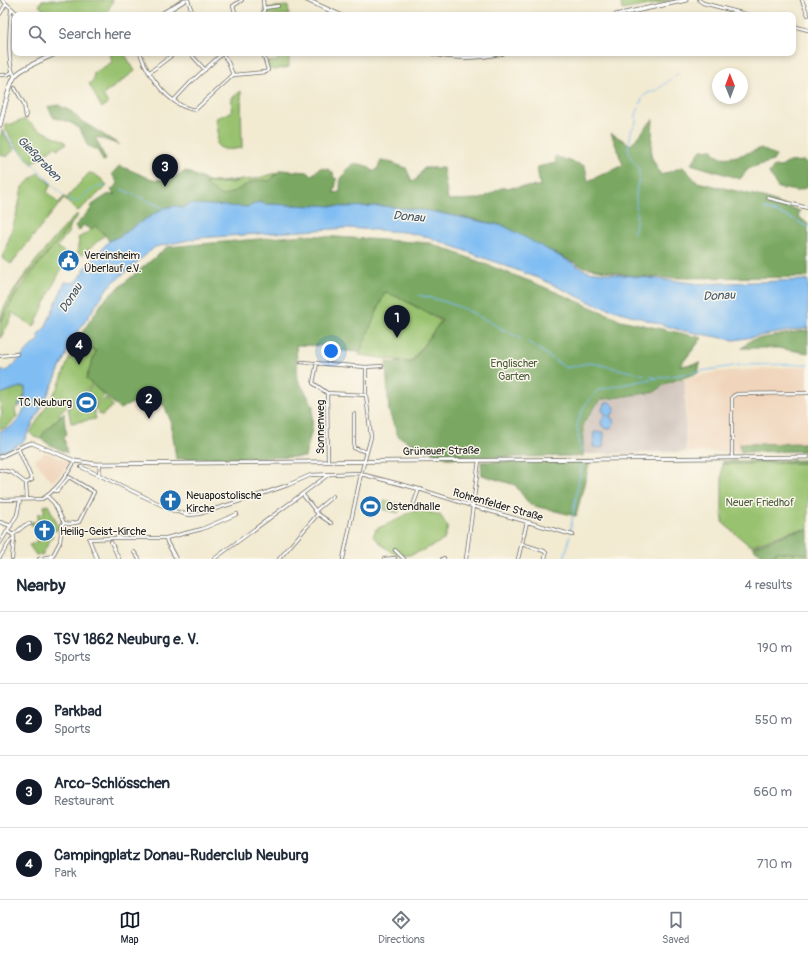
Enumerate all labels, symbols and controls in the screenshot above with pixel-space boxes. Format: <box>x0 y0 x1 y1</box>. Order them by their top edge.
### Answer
search box <box>12 12 796 56</box>
icon: search <box>26 23 48 45</box>
text: Search here <box>58 25 131 44</box>
north arrow <box>712 68 748 104</box>
water label: Gießgraben <box>14 133 65 186</box>
pin: 3 <box>152 154 178 187</box>
water label: Donau <box>392 208 427 226</box>
public building icon: Vereinsheim Überlauf e.V. <box>55 248 81 274</box>
place label: Vereinsheim Überlauf e.V. <box>84 249 141 275</box>
water label: Donau <box>56 280 87 316</box>
water label: Donau <box>703 288 736 304</box>
pin: 1 <box>384 305 410 338</box>
pin: 4 <box>66 332 92 365</box>
your location <box>321 341 341 361</box>
park label: Englischer Garten <box>490 357 538 383</box>
pin: 2 <box>136 386 162 419</box>
sports icon: TC Neuburg <box>74 389 100 415</box>
place label: TC Neuburg <box>18 396 72 409</box>
street label: Sonnenweg <box>314 399 327 454</box>
street label: Grünauer Straße <box>403 444 480 458</box>
street label: Rohrenfelder Straße <box>452 486 545 524</box>
church icon: Neuapostolische Kirche <box>158 488 184 514</box>
place label: Neuapostolische Kirche <box>186 489 262 515</box>
sports icon: Ostendhalle <box>358 493 384 519</box>
park label: Neuer Friedhof <box>726 496 795 509</box>
place label: Ostendhalle <box>386 500 441 513</box>
church icon: Heilig-Geist-Kirche <box>32 518 58 544</box>
place label: Heilig-Geist-Kirche <box>60 525 147 538</box>
text: Nearby <box>16 575 65 596</box>
text: 4 results <box>745 577 792 593</box>
text: TSV 1862 Neuburg e. V. <box>54 630 199 649</box>
text: 1 <box>26 640 32 656</box>
text: 190 m <box>757 640 792 656</box>
text: Sports <box>54 649 90 665</box>
text: Parkbad <box>54 702 102 721</box>
text: 2 <box>25 712 33 728</box>
text: 550 m <box>755 712 792 728</box>
text: Sports <box>54 721 90 737</box>
text: Arco-Schlösschen <box>54 774 170 793</box>
text: 3 <box>25 784 33 800</box>
text: 660 m <box>754 784 792 800</box>
text: Restaurant <box>54 793 114 809</box>
text: Campingplatz Donau-Ruderclub Neuburg <box>54 846 309 865</box>
text: 4 <box>25 856 33 872</box>
text: 710 m <box>757 856 792 872</box>
text: Park <box>54 865 77 881</box>
tab: Map <box>119 909 141 946</box>
tab: Directions <box>378 909 425 946</box>
tab: Saved <box>662 909 689 946</box>

